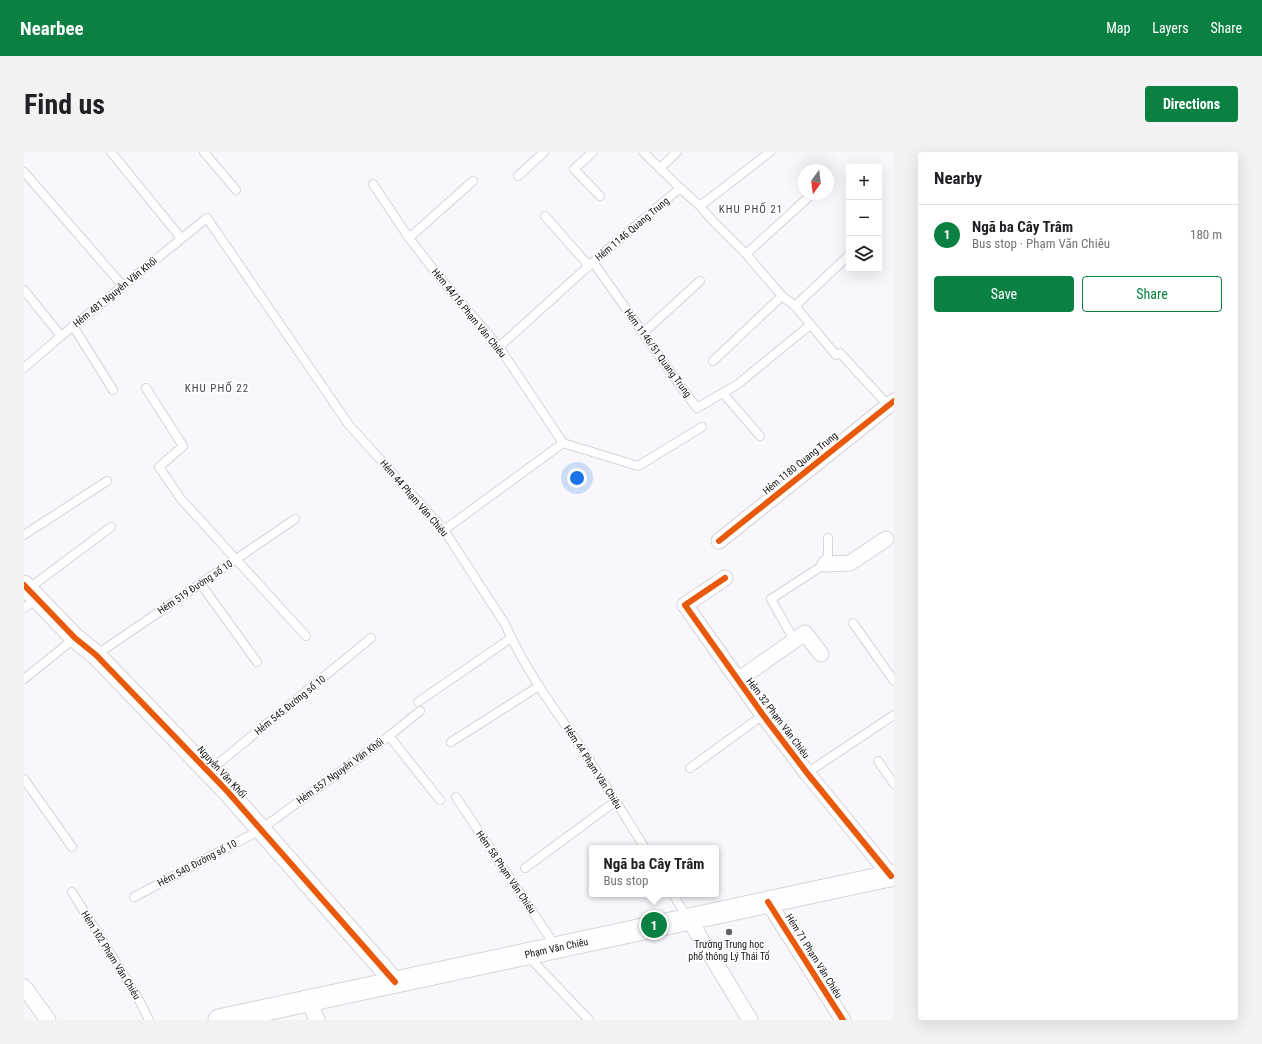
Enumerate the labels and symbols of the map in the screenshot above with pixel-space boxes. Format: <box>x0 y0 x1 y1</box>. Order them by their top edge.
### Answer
north arrow <box>798 164 834 200</box>
street label: Hẻm 1146 Quang Trung <box>593 195 671 263</box>
district label: KHU PHỐ 21 <box>719 201 783 216</box>
street label: Hẻm 481 Nguyễn Văn Khối <box>70 254 159 329</box>
street label: Hẻm 44/16 Phạm Văn Chiêu <box>429 266 508 360</box>
street label: Hẻm 1146/51 Quang Trung <box>622 307 694 399</box>
district label: KHU PHỐ 22 <box>185 380 249 395</box>
street label: Hẻm 1180 Quang Trung <box>760 429 840 496</box>
street label: Hẻm 44 Phạm Văn Chiêu <box>377 458 450 539</box>
your location <box>567 468 587 488</box>
street label: Hẻm 519 Đường số 10 <box>155 557 235 616</box>
street label: Hẻm 545 Đường số 10 <box>252 672 328 737</box>
street label: Hẻm 32 Phạm Văn Chiêu <box>743 676 812 761</box>
street label: Hẻm 44 Phạm Văn Chiêu <box>561 723 624 812</box>
street label: Hẻm 557 Nguyễn Văn Khối <box>294 735 386 806</box>
street label: Nguyễn Văn Khối <box>195 743 250 800</box>
street label: Hẻm 58 Phạm Văn Chiêu <box>473 829 538 916</box>
street label: Hẻm 540 Đường số 10 <box>155 837 238 889</box>
street label: Hẻm 102 Phạm Văn Chiêu <box>78 909 143 1002</box>
pin: 1 <box>641 910 667 940</box>
street label: Hẻm 71 Phạm Văn Chiêu <box>783 912 845 1001</box>
marker: Trường Trung học phổ thông Lý Thái Tổ <box>724 927 734 937</box>
street label: Phạm Văn Chiêu <box>524 935 589 960</box>
place label: Trường Trung học phổ thông Lý Thái Tổ <box>688 939 770 962</box>

